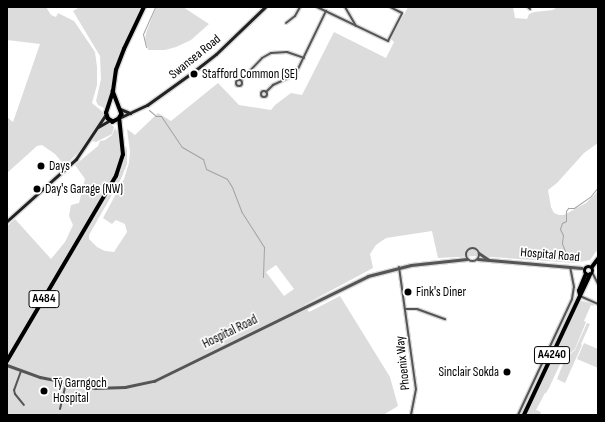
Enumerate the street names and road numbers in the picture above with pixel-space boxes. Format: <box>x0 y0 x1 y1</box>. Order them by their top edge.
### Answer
street label: Swansea Road <box>166 31 224 83</box>
street label: Hospital Road <box>520 245 580 265</box>
road number: A484 <box>28 289 60 309</box>
street label: Hospital Road <box>200 312 260 352</box>
street label: Phoenix Way <box>392 335 414 391</box>
road number: A4240 <box>533 345 571 365</box>

